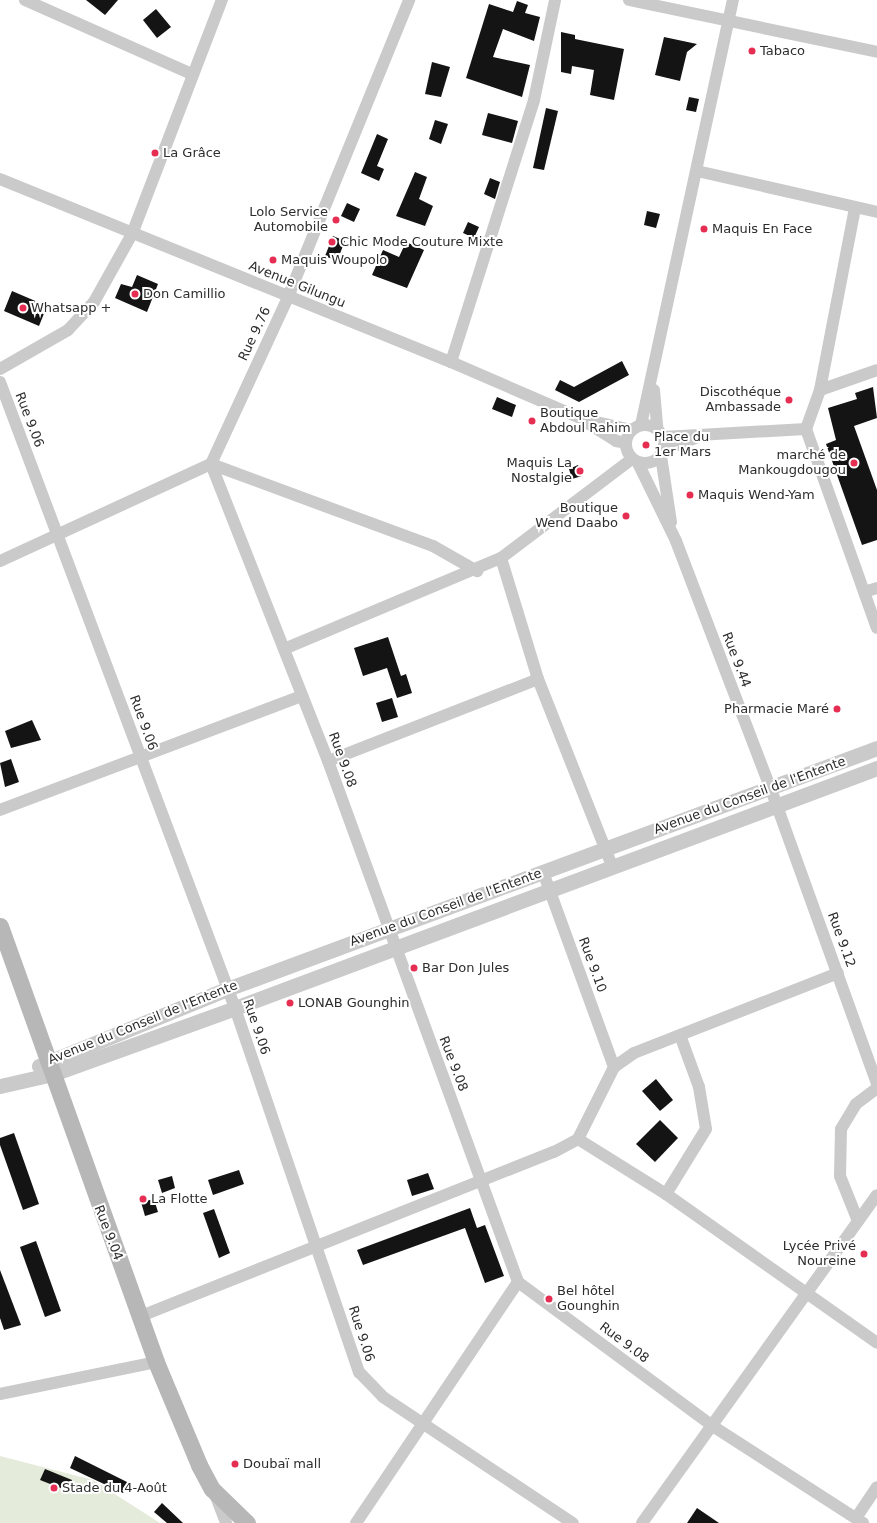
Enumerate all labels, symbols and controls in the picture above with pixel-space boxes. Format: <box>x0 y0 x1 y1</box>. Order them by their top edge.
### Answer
place label: Tabaco <box>760 43 805 59</box>
marker: Tabaco <box>747 46 757 56</box>
place label: La Grâce <box>163 145 221 161</box>
marker: La Grâce <box>150 148 160 158</box>
place label: Lolo Service Automobile <box>249 205 328 236</box>
marker: Lolo Service Automobile <box>331 215 341 225</box>
place label: Maquis En Face <box>712 221 812 237</box>
marker: Maquis En Face <box>699 224 709 234</box>
place label: Chic Mode Couture Mixte <box>340 234 503 250</box>
marker: Chic Mode Couture Mixte <box>327 237 337 247</box>
place label: Maquis Woupolo <box>281 252 387 268</box>
marker: Maquis Woupolo <box>268 255 278 265</box>
street label: Avenue Gilungu <box>246 259 348 311</box>
place label: Don Camillio <box>143 286 225 302</box>
marker: Don Camillio <box>130 289 140 299</box>
place label: Whatsapp + <box>31 300 111 316</box>
marker: Whatsapp + <box>18 303 28 313</box>
street label: Rue 9.76 <box>236 305 274 363</box>
place label: Discothéque Ambassade <box>700 385 781 416</box>
street label: Rue 9.06 <box>11 390 47 450</box>
marker: Discothéque Ambassade <box>784 395 794 405</box>
place label: Boutique Abdoul Rahim <box>540 406 631 437</box>
marker: Boutique Abdoul Rahim <box>527 416 537 426</box>
place label: Place du 1er Mars <box>654 430 711 461</box>
marker: Place du 1er Mars <box>641 440 651 450</box>
place label: marché de Mankougdougou <box>738 448 846 479</box>
place label: Maquis La Nostalgie <box>507 456 572 487</box>
marker: marché de Mankougdougou <box>849 458 859 468</box>
marker: Maquis La Nostalgie <box>575 466 585 476</box>
place label: Maquis Wend-Yam <box>698 487 815 503</box>
marker: Maquis Wend-Yam <box>685 490 695 500</box>
place label: Boutique Wend Daabo <box>535 501 618 532</box>
marker: Boutique Wend Daabo <box>621 511 631 521</box>
street label: Rue 9.44 <box>718 630 754 690</box>
street label: Rue 9.06 <box>126 693 160 753</box>
place label: Pharmacie Maré <box>724 701 829 717</box>
marker: Pharmacie Maré <box>832 704 842 714</box>
street label: Rue 9.08 <box>325 730 359 790</box>
street label: Avenue du Conseil de l'Entente <box>652 754 848 838</box>
street label: Avenue du Conseil de l'Entente <box>348 866 544 950</box>
street label: Rue 9.12 <box>824 910 858 970</box>
street label: Rue 9.10 <box>575 935 609 995</box>
place label: Bar Don Jules <box>422 960 509 976</box>
marker: Bar Don Jules <box>409 963 419 973</box>
street label: Avenue du Conseil de l'Entente <box>46 978 240 1068</box>
place label: LONAB Gounghin <box>298 995 410 1011</box>
street label: Rue 9.06 <box>239 997 273 1057</box>
marker: LONAB Gounghin <box>285 998 295 1008</box>
street label: Rue 9.08 <box>435 1034 471 1094</box>
place label: La Flotte <box>151 1191 208 1207</box>
marker: La Flotte <box>138 1194 148 1204</box>
street label: Rue 9.04 <box>90 1203 126 1263</box>
place label: Lycée Privé Noureine <box>783 1239 856 1270</box>
marker: Lycée Privé Noureine <box>859 1249 869 1259</box>
place label: Bel hôtel Gounghin <box>557 1284 620 1315</box>
marker: Bel hôtel Gounghin <box>544 1294 554 1304</box>
street label: Rue 9.06 <box>345 1304 377 1364</box>
street label: Rue 9.08 <box>596 1319 652 1367</box>
place label: Doubaï mall <box>243 1456 321 1472</box>
marker: Doubaï mall <box>230 1459 240 1469</box>
place label: Stade du 4-Août <box>62 1480 167 1496</box>
marker: Stade du 4-Août <box>49 1483 59 1493</box>

